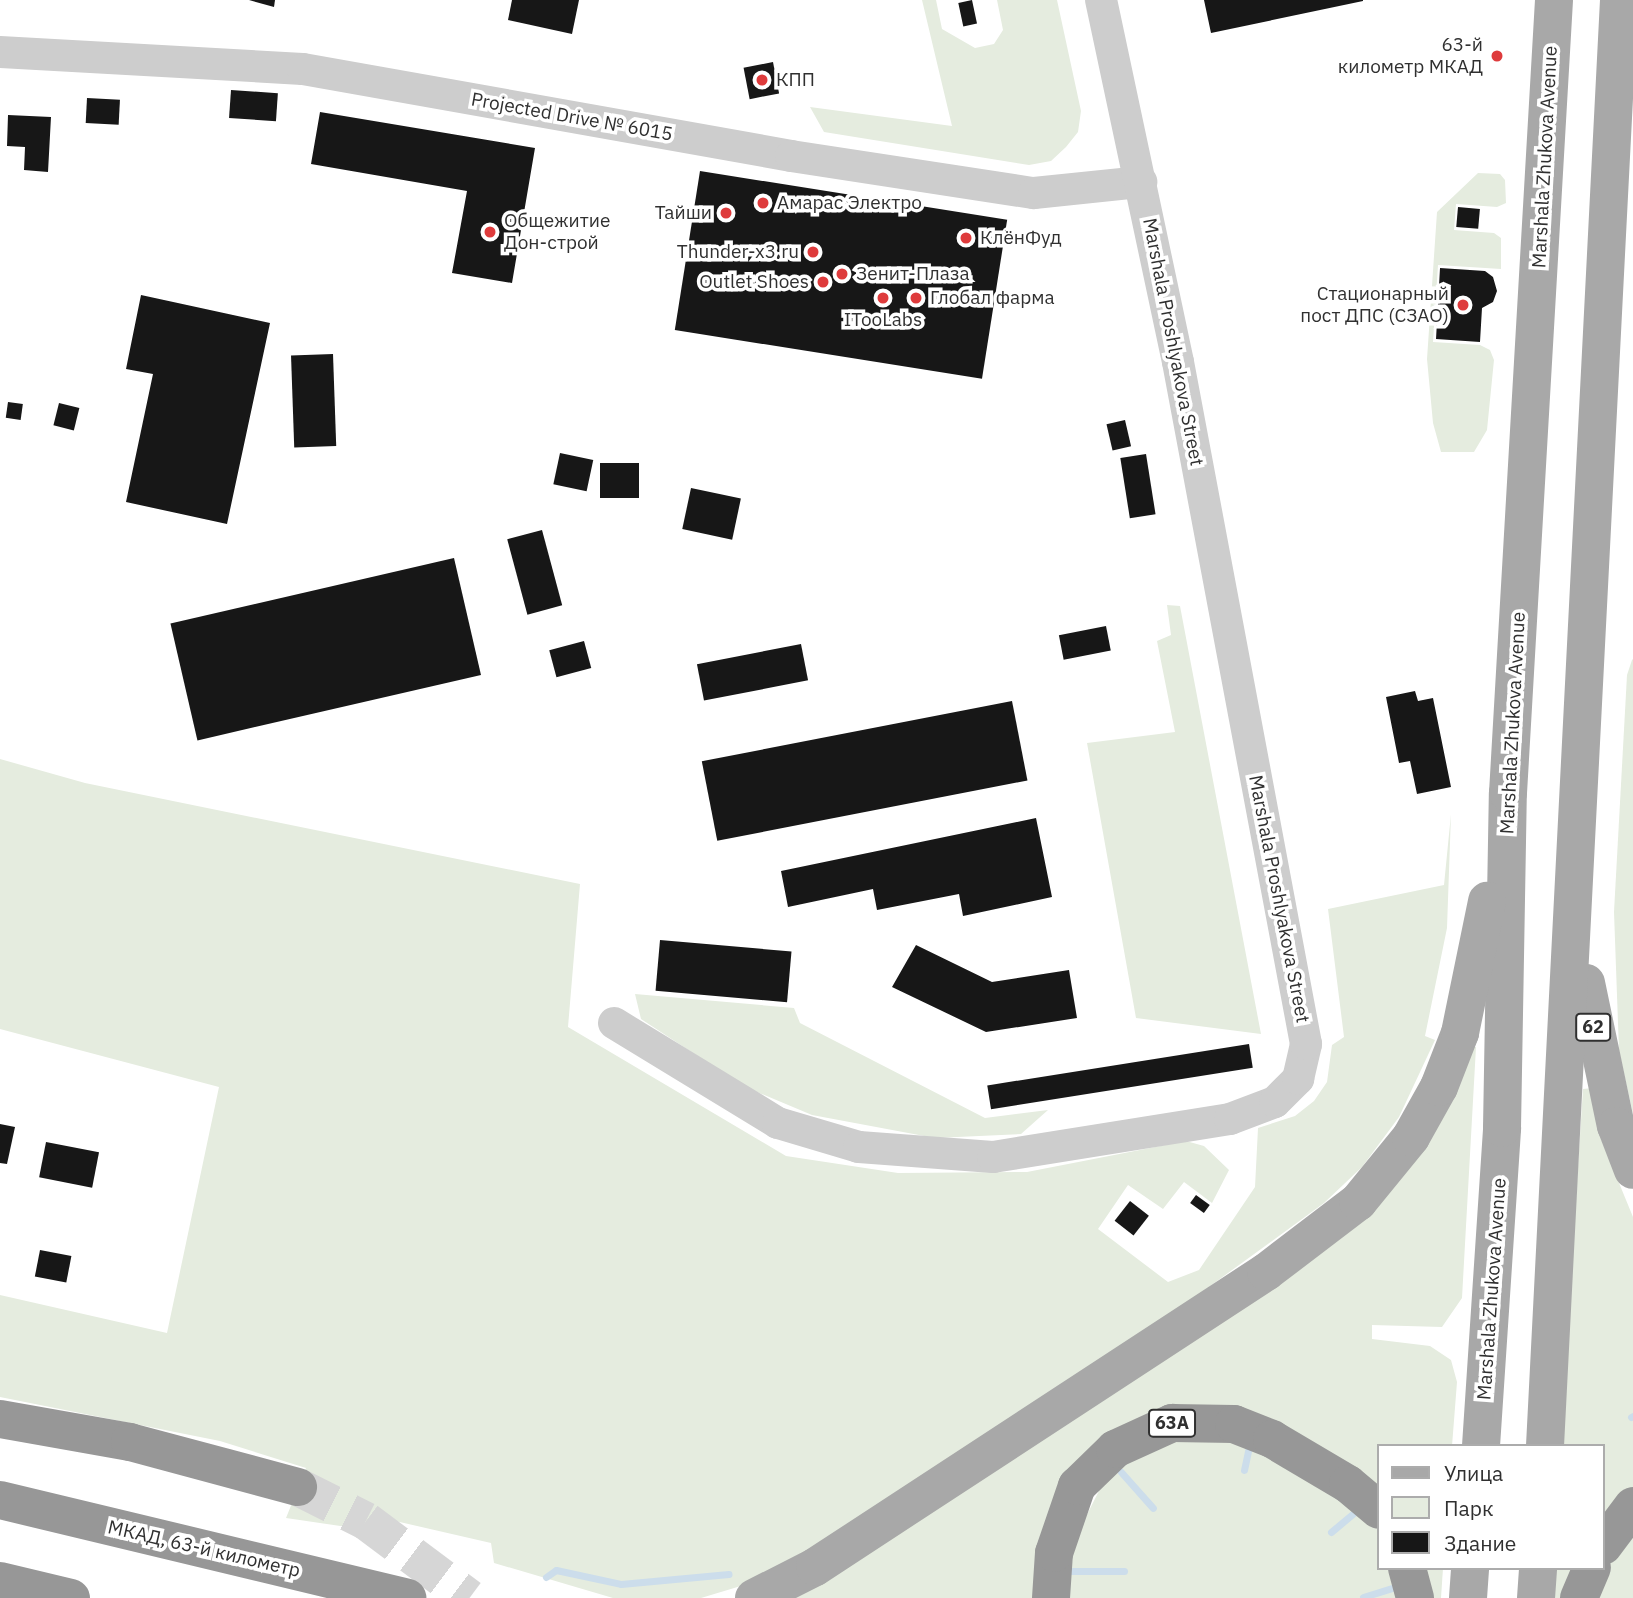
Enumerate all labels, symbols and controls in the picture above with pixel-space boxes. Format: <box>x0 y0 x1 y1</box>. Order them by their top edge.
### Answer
place label: 63-й километр МКАД <box>1338 34 1483 78</box>
street label: Marshala Zhukova Avenue <box>1528 45 1562 269</box>
marker: 63-й километр МКАД <box>1489 48 1505 64</box>
place label: КПП <box>776 69 815 91</box>
marker: КПП <box>754 72 770 88</box>
street label: Projected Drive № 6015 <box>469 88 675 146</box>
place label: Амарас Электро <box>777 192 922 214</box>
marker: Амарас Электро <box>755 195 771 211</box>
place label: Тайши <box>655 202 712 224</box>
marker: Тайши <box>718 205 734 221</box>
place label: Общежитие Дон-строй <box>504 210 610 254</box>
street label: Marshala Proshlyakova Street <box>1138 216 1208 468</box>
marker: Общежитие Дон-строй <box>482 224 498 240</box>
place label: КлёнФуд <box>980 227 1062 249</box>
marker: КлёнФуд <box>958 230 974 246</box>
place label: Thunder-x3.ru <box>677 241 799 263</box>
marker: Thunder-x3.ru <box>805 244 821 260</box>
place label: Зенит-Плаза <box>856 263 970 285</box>
marker: Зенит-Плаза <box>834 266 850 282</box>
place label: Outlet Shoes <box>699 271 809 293</box>
marker: Outlet Shoes <box>815 274 831 290</box>
place label: Стационарный пост ДПС (СЗАО) <box>1300 283 1449 327</box>
place label: Глобал фарма <box>930 287 1055 309</box>
marker: ITooLabs <box>875 290 891 306</box>
marker: Глобал фарма <box>908 290 924 306</box>
marker: Стационарный пост ДПС (СЗАО) <box>1455 297 1471 313</box>
place label: ITooLabs <box>844 309 922 331</box>
street label: Marshala Zhukova Avenue <box>1496 611 1530 835</box>
street label: Marshala Proshlyakova Street <box>1244 773 1314 1025</box>
road number: 62 <box>1574 1012 1612 1042</box>
street label: Marshala Zhukova Avenue <box>1473 1177 1511 1401</box>
road number: 63A <box>1148 1408 1196 1438</box>
legend <box>1378 1444 1605 1570</box>
text: Улица <box>1444 1459 1503 1487</box>
text: Парк <box>1444 1494 1494 1522</box>
street label: МКАД, 63-й километр <box>106 1516 302 1582</box>
text: Здание <box>1444 1529 1516 1557</box>

